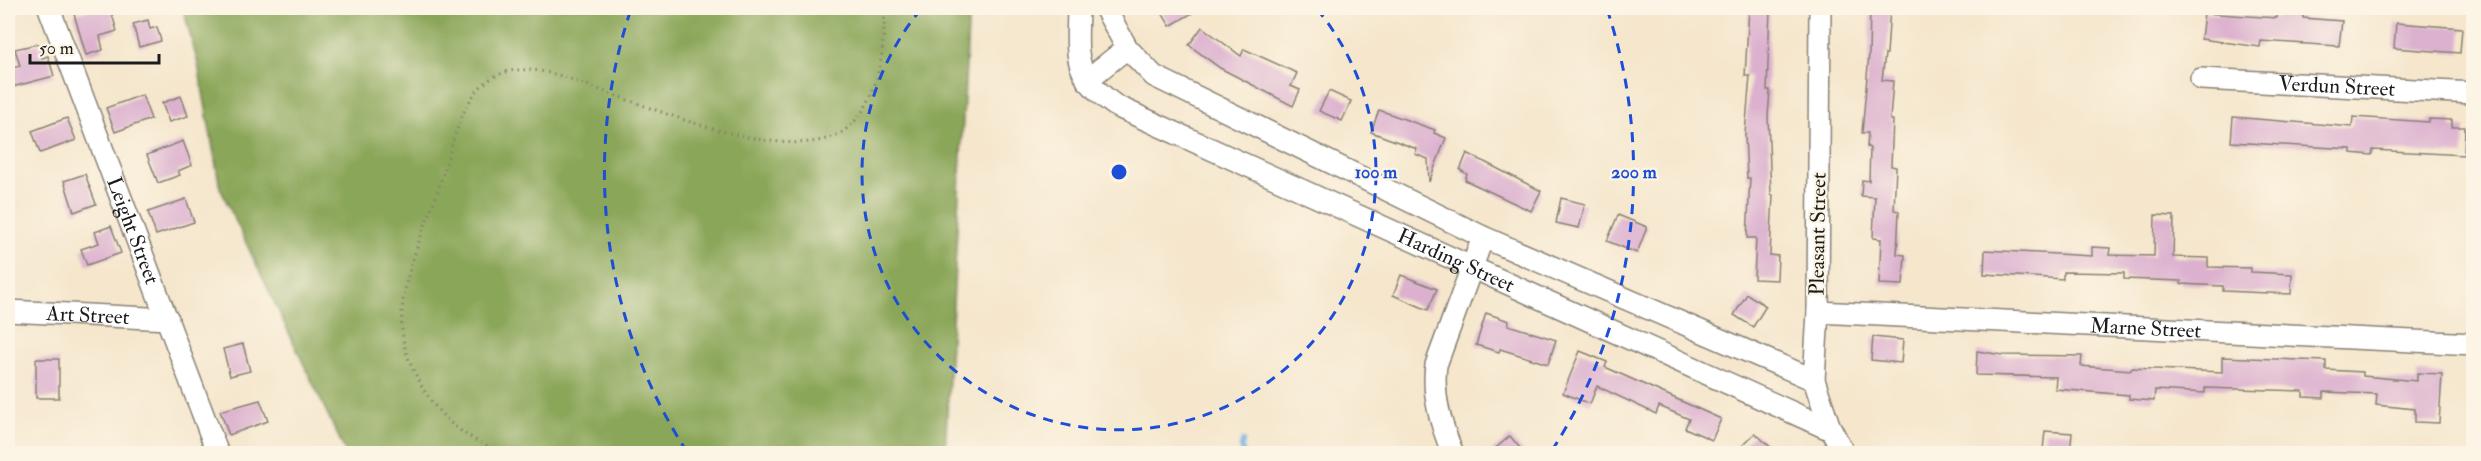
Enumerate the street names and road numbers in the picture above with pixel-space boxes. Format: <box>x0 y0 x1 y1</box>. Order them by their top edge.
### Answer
street label: Verdun Street <box>2278 69 2396 102</box>
street label: Pleasant Street <box>1803 172 1833 296</box>
street label: Leight Street <box>101 173 166 288</box>
street label: Harding Street <box>1393 222 1519 298</box>
street label: Art Street <box>45 299 130 331</box>
street label: Marne Street <box>2089 312 2202 344</box>

